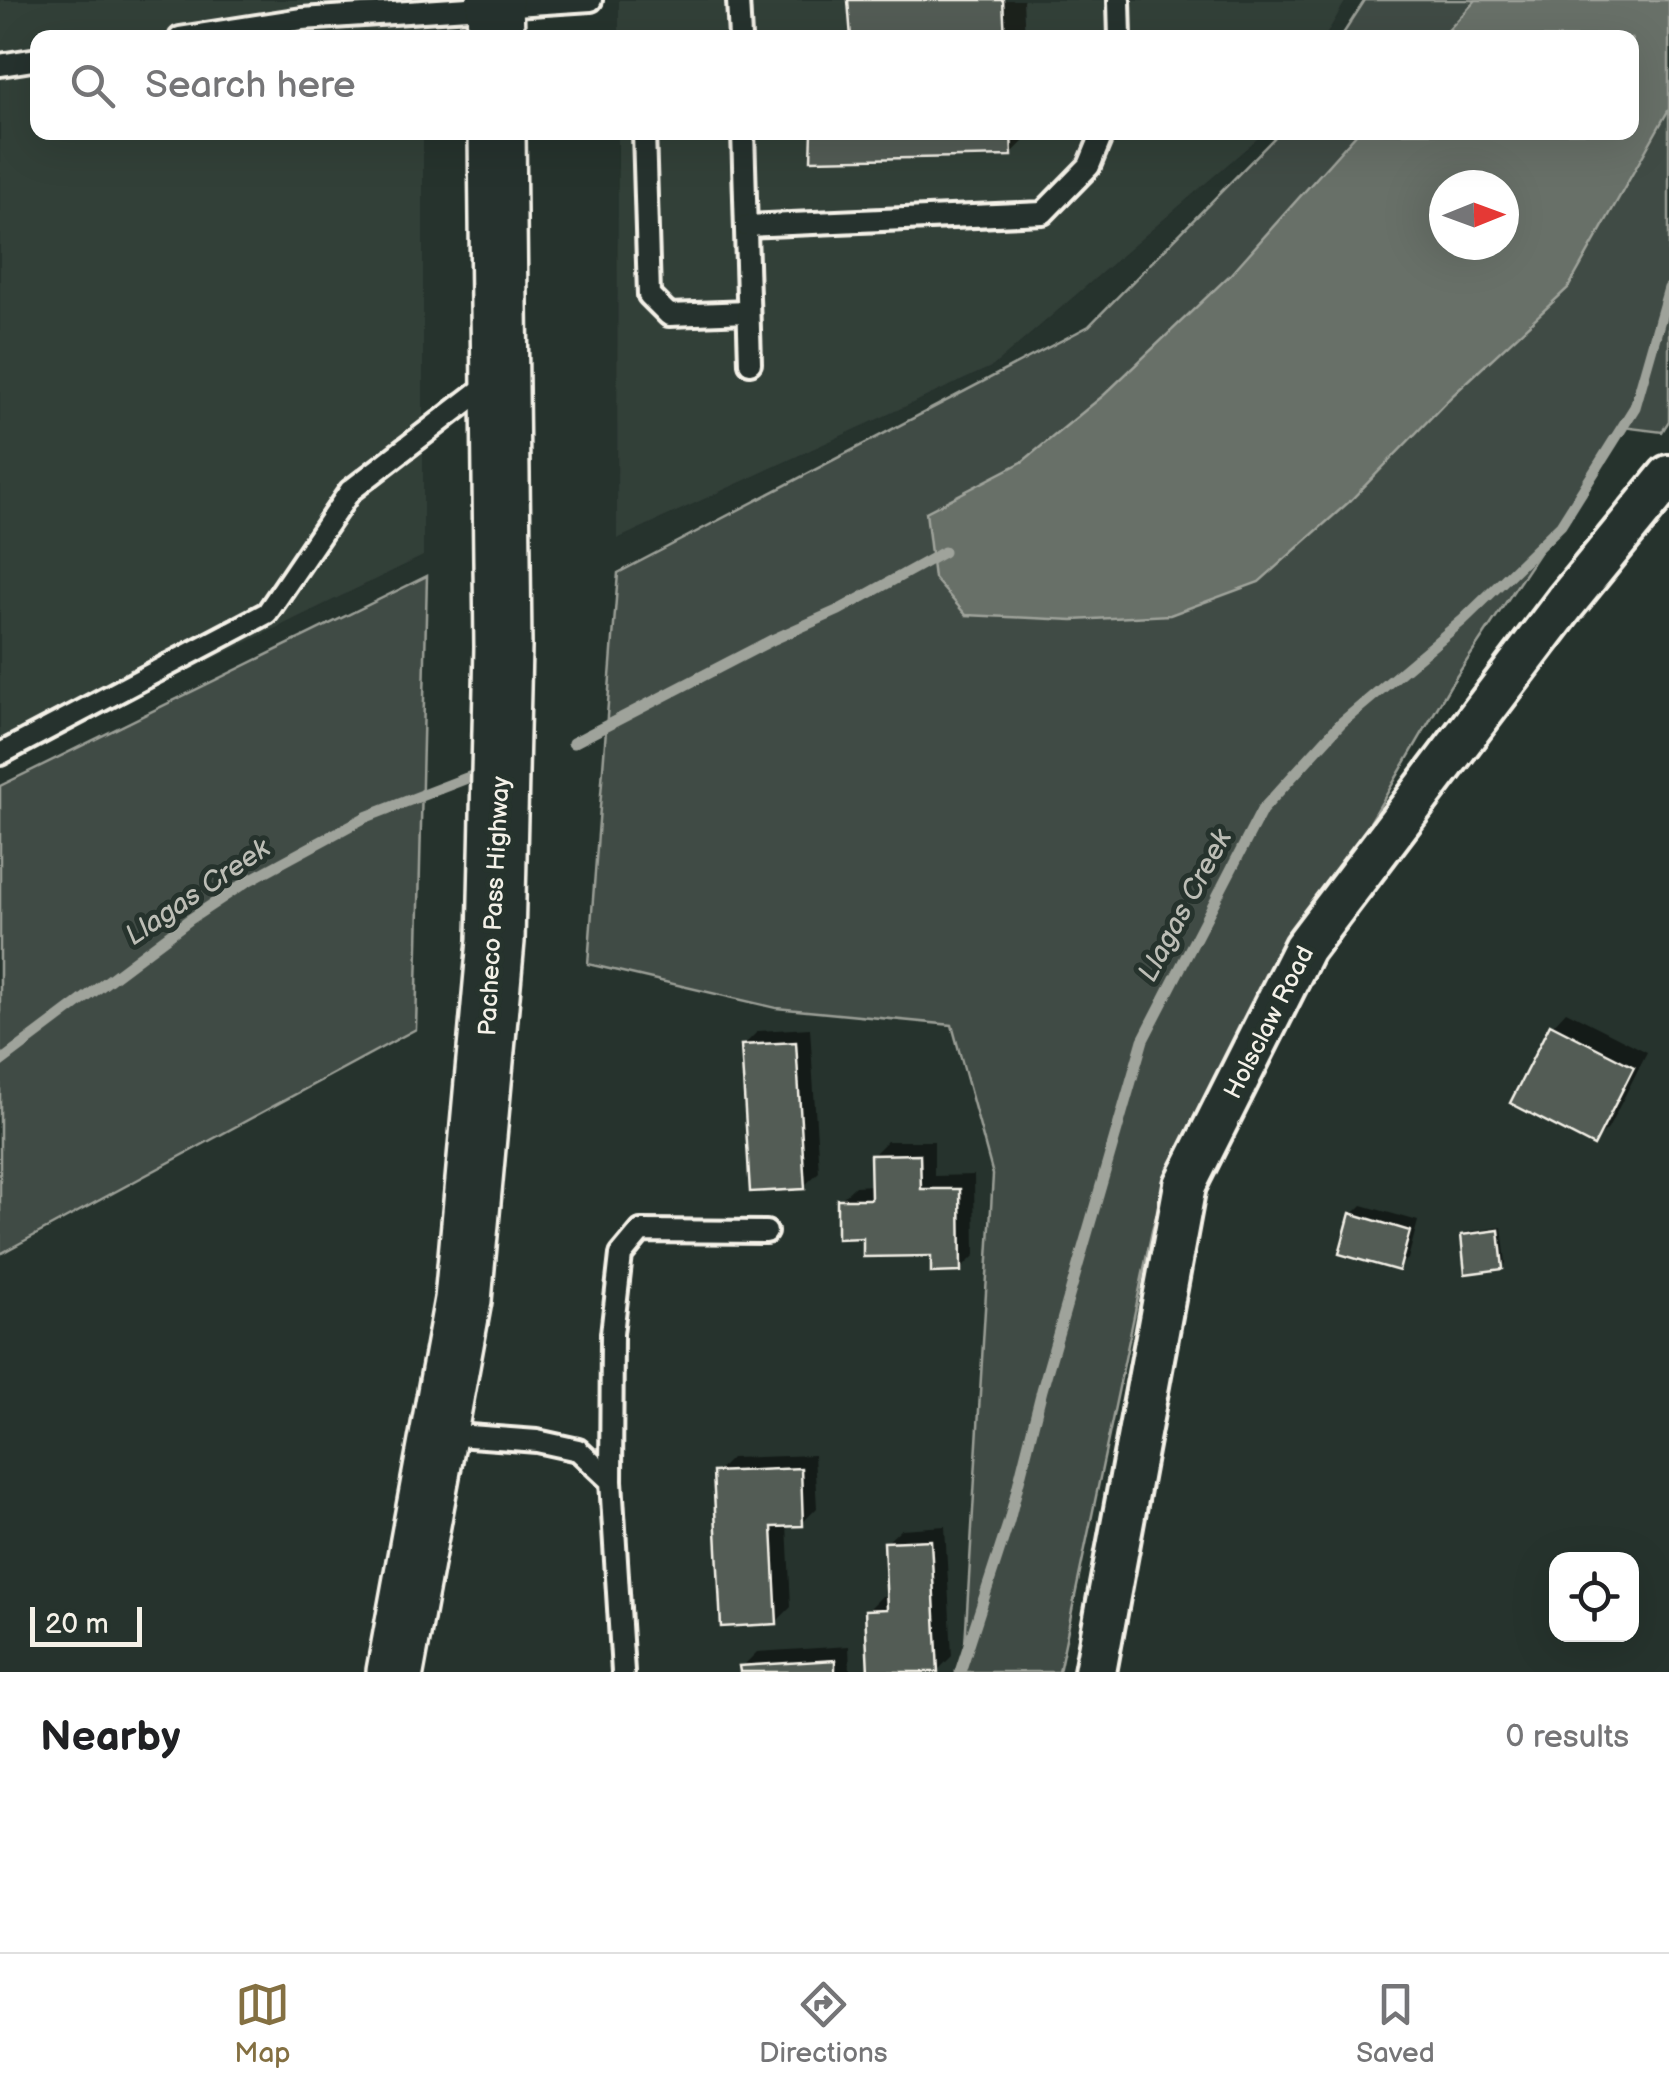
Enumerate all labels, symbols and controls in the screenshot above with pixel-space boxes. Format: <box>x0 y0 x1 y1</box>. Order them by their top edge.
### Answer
search box <box>30 30 1639 140</box>
icon: search <box>65 58 120 113</box>
text: Search here <box>145 63 356 108</box>
north arrow <box>1429 170 1519 260</box>
street label: Pacheco Pass Highway <box>472 775 517 1037</box>
water label: Llagas Creek <box>1132 823 1240 987</box>
water label: Llagas Creek <box>119 831 277 953</box>
street label: Holsclaw Road <box>1218 941 1321 1104</box>
map controls <box>1549 1552 1639 1642</box>
button: locate <box>1549 1552 1639 1642</box>
scale bar <box>30 1602 142 1646</box>
text: 20 m <box>45 1608 109 1641</box>
text: Nearby <box>40 1712 180 1763</box>
text: 0 results <box>1506 1718 1629 1757</box>
tab: Map <box>234 1977 291 2070</box>
tab: Directions <box>759 1977 888 2070</box>
tab: Saved <box>1356 1977 1435 2070</box>

